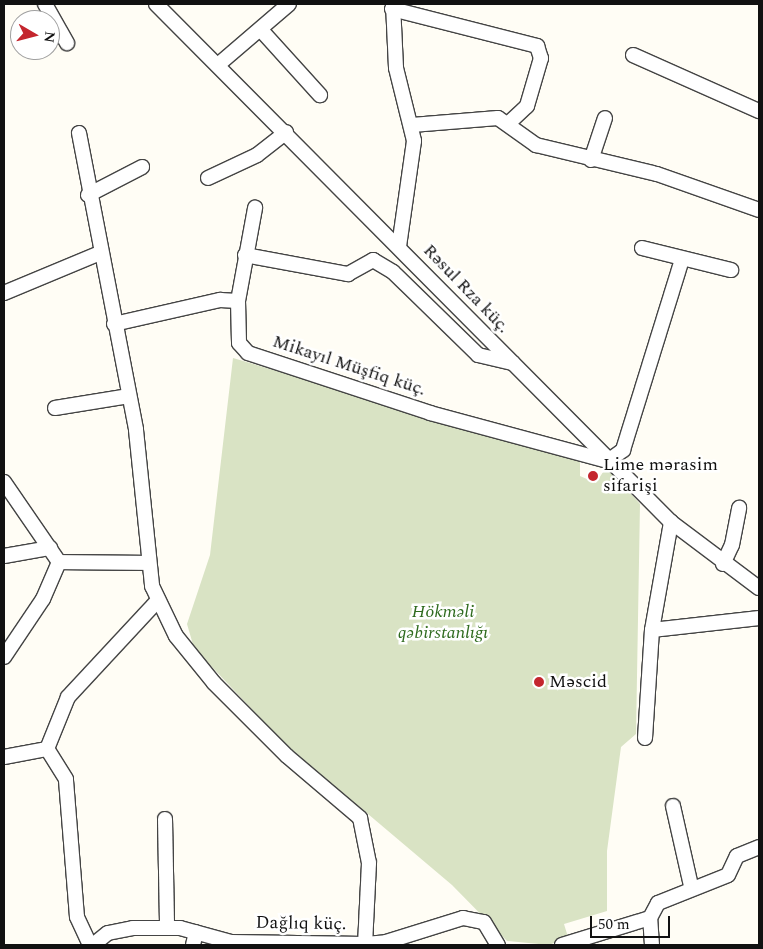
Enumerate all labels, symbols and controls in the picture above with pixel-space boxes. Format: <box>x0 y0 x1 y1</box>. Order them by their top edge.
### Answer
north arrow <box>10 10 60 60</box>
text: N <box>38 30 61 44</box>
street label: Rəsul Rza küç. <box>418 240 514 338</box>
street label: Mikayıl Müşfiq küç. <box>270 331 428 401</box>
place label: Lime mərasim sifarişi <box>603 455 718 498</box>
marker: Lime mərasim sifarişi <box>587 470 599 482</box>
park label: Hökməli qəbirstanlığı <box>398 602 488 644</box>
place label: Məscid <box>549 671 607 693</box>
marker: Məscid <box>533 676 545 688</box>
scale bar <box>593 906 673 938</box>
street label: Dağlıq küç. <box>255 912 347 936</box>
text: 50 m <box>598 913 630 936</box>

